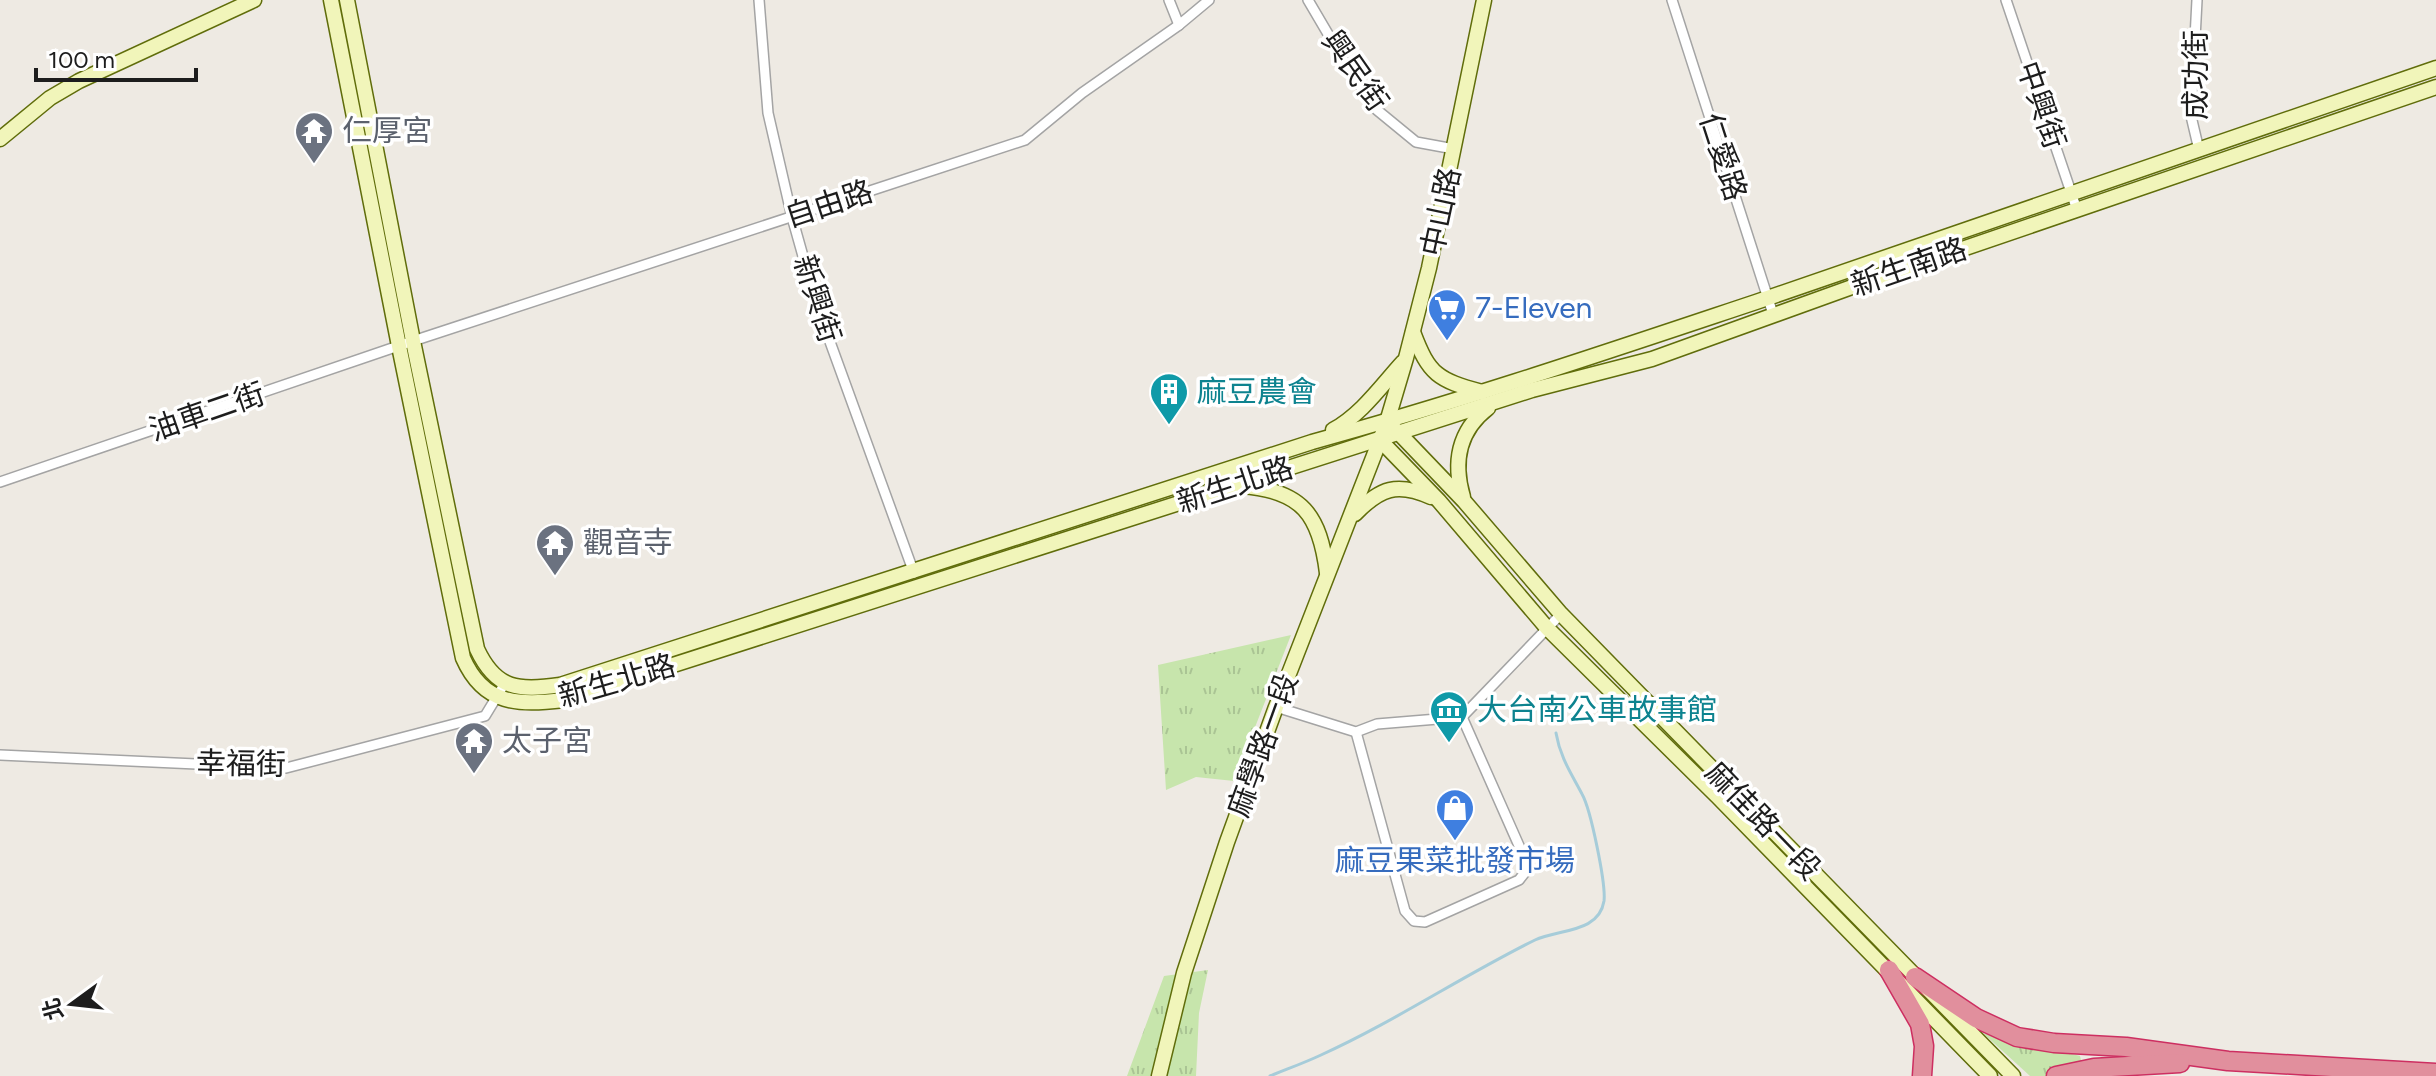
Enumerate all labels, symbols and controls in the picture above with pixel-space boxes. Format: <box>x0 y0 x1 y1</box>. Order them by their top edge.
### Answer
street label: 興民街 <box>1314 23 1396 118</box>
street label: 成功街 <box>2177 30 2214 120</box>
scale bar <box>36 32 196 82</box>
text: 100 m <box>48 45 115 74</box>
street label: 中興街 <box>2009 56 2074 153</box>
street label: 仁愛路 <box>1692 108 1755 205</box>
temple icon: 仁厚宮 <box>293 110 335 165</box>
place label: 仁厚宮 <box>342 112 432 149</box>
street label: 中山路 <box>1413 164 1468 260</box>
street label: 自由路 <box>780 172 877 235</box>
street label: 新生南路 <box>1846 230 1972 304</box>
street label: 新興街 <box>786 250 849 347</box>
supermarket icon: 7-Eleven <box>1426 287 1468 342</box>
place label: 7-Eleven <box>1475 289 1592 326</box>
building icon: 麻豆農會 <box>1148 371 1190 426</box>
place label: 麻豆農會 <box>1197 373 1317 410</box>
street label: 油車二街 <box>144 375 270 449</box>
street label: 新生北路 <box>1172 448 1298 521</box>
temple icon: 觀音寺 <box>534 522 576 577</box>
place label: 觀音寺 <box>583 524 673 561</box>
street label: 新生北路 <box>554 646 680 715</box>
street label: 麻學路一段 <box>1219 668 1306 822</box>
museum icon: 大台南公車故事館 <box>1428 689 1470 744</box>
place label: 大台南公車故事館 <box>1477 691 1717 728</box>
temple icon: 太子宮 <box>453 720 495 775</box>
place label: 太子宮 <box>502 722 592 759</box>
street label: 幸福街 <box>196 744 286 783</box>
street label: 麻佳路一段 <box>1698 754 1829 887</box>
shop icon: 麻豆果菜批發市場 <box>1434 787 1476 842</box>
place label: 麻豆果菜批發市場 <box>1335 842 1575 879</box>
north arrow <box>32 964 112 1044</box>
text: 北 <box>37 995 69 1023</box>

